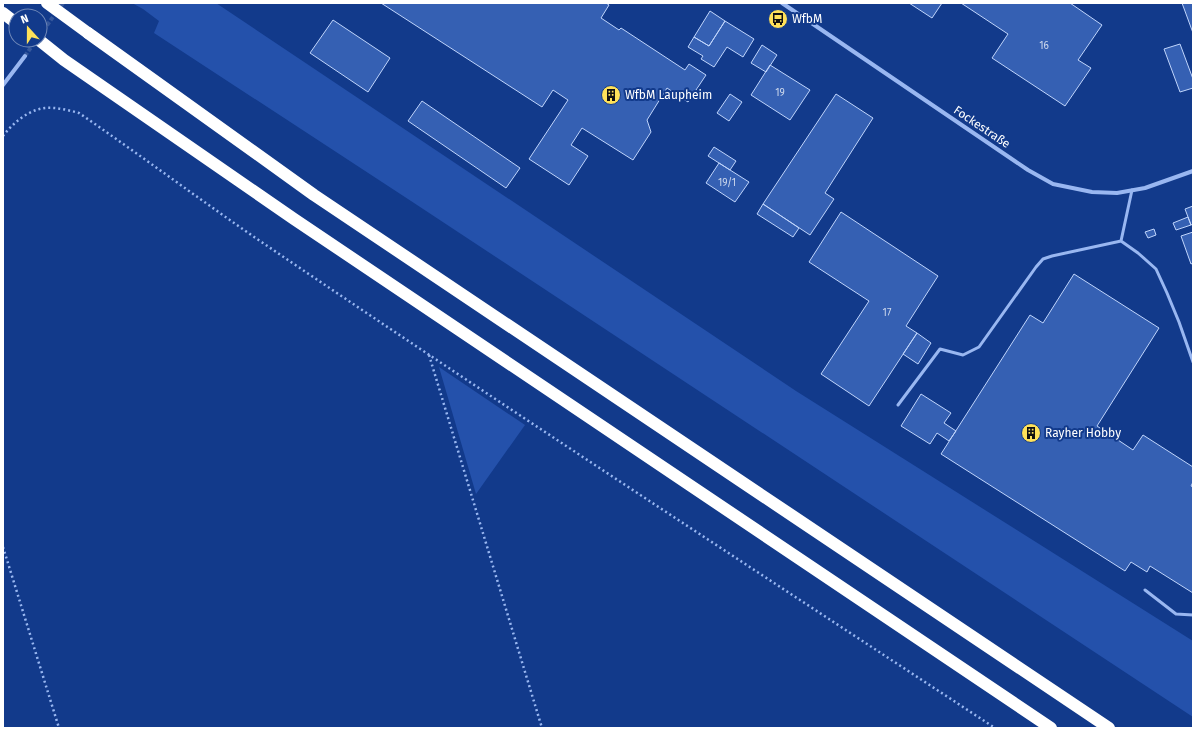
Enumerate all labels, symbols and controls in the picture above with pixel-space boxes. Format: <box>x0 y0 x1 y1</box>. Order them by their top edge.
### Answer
north arrow <box>8 8 48 48</box>
bus stop icon: WfbM <box>767 8 789 30</box>
text: N <box>19 12 30 27</box>
place label: WfbM <box>792 12 822 26</box>
house number: 16 <box>1039 40 1049 52</box>
building icon: WfbM Laupheim <box>600 84 622 106</box>
house number: 19 <box>775 87 785 99</box>
place label: WfbM Laupheim <box>625 88 712 102</box>
street label: Fockestraße <box>951 103 1013 151</box>
house number: 19/1 <box>718 177 736 189</box>
house number: 17 <box>883 307 892 319</box>
building icon: Rayher Hobby <box>1020 422 1042 444</box>
place label: Rayher Hobby <box>1045 426 1121 440</box>

